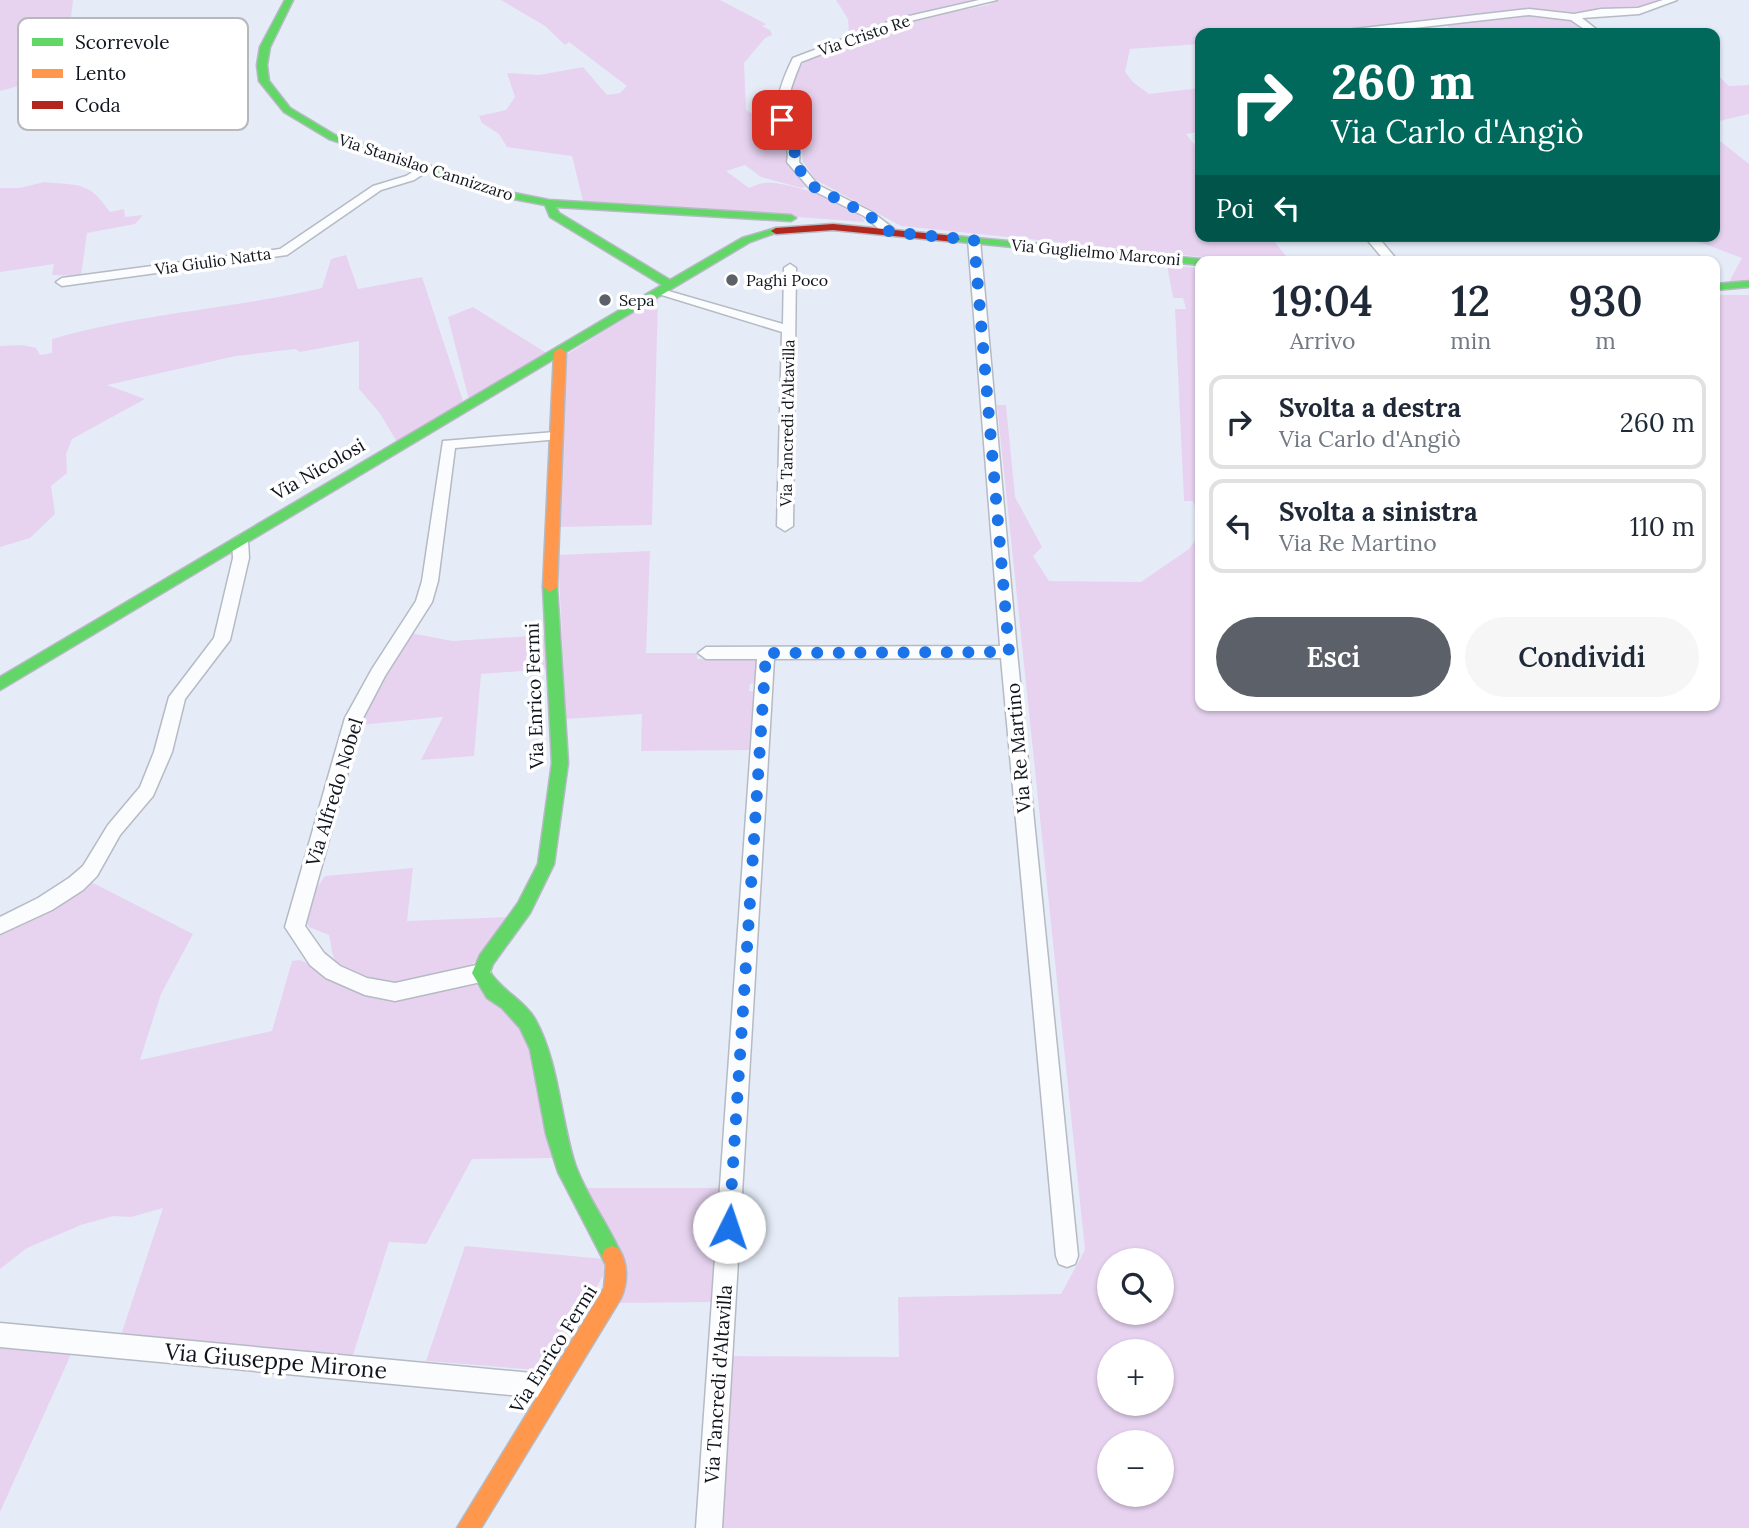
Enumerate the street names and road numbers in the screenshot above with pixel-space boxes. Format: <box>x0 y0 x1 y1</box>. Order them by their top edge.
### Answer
street label: Via Cristo Re <box>815 10 913 60</box>
street label: Via Stanislao Cannizzaro <box>335 129 516 205</box>
street label: Via Guglielmo Marconi <box>1010 235 1181 269</box>
street label: Via Giulio Natta <box>153 243 272 279</box>
street label: Via Tancredi d'Altavilla <box>776 339 798 508</box>
street label: Via Nicolosi <box>266 433 369 506</box>
street label: Via Enrico Fermi <box>519 622 549 771</box>
street label: Via Re Martino <box>1000 682 1036 815</box>
street label: Via Alfredo Nobel <box>300 715 368 870</box>
street label: Via Enrico Fermi <box>504 1281 602 1418</box>
street label: Via Tancredi d'Altavilla <box>699 1284 737 1485</box>
street label: Via Giuseppe Mirone <box>163 1336 388 1385</box>

